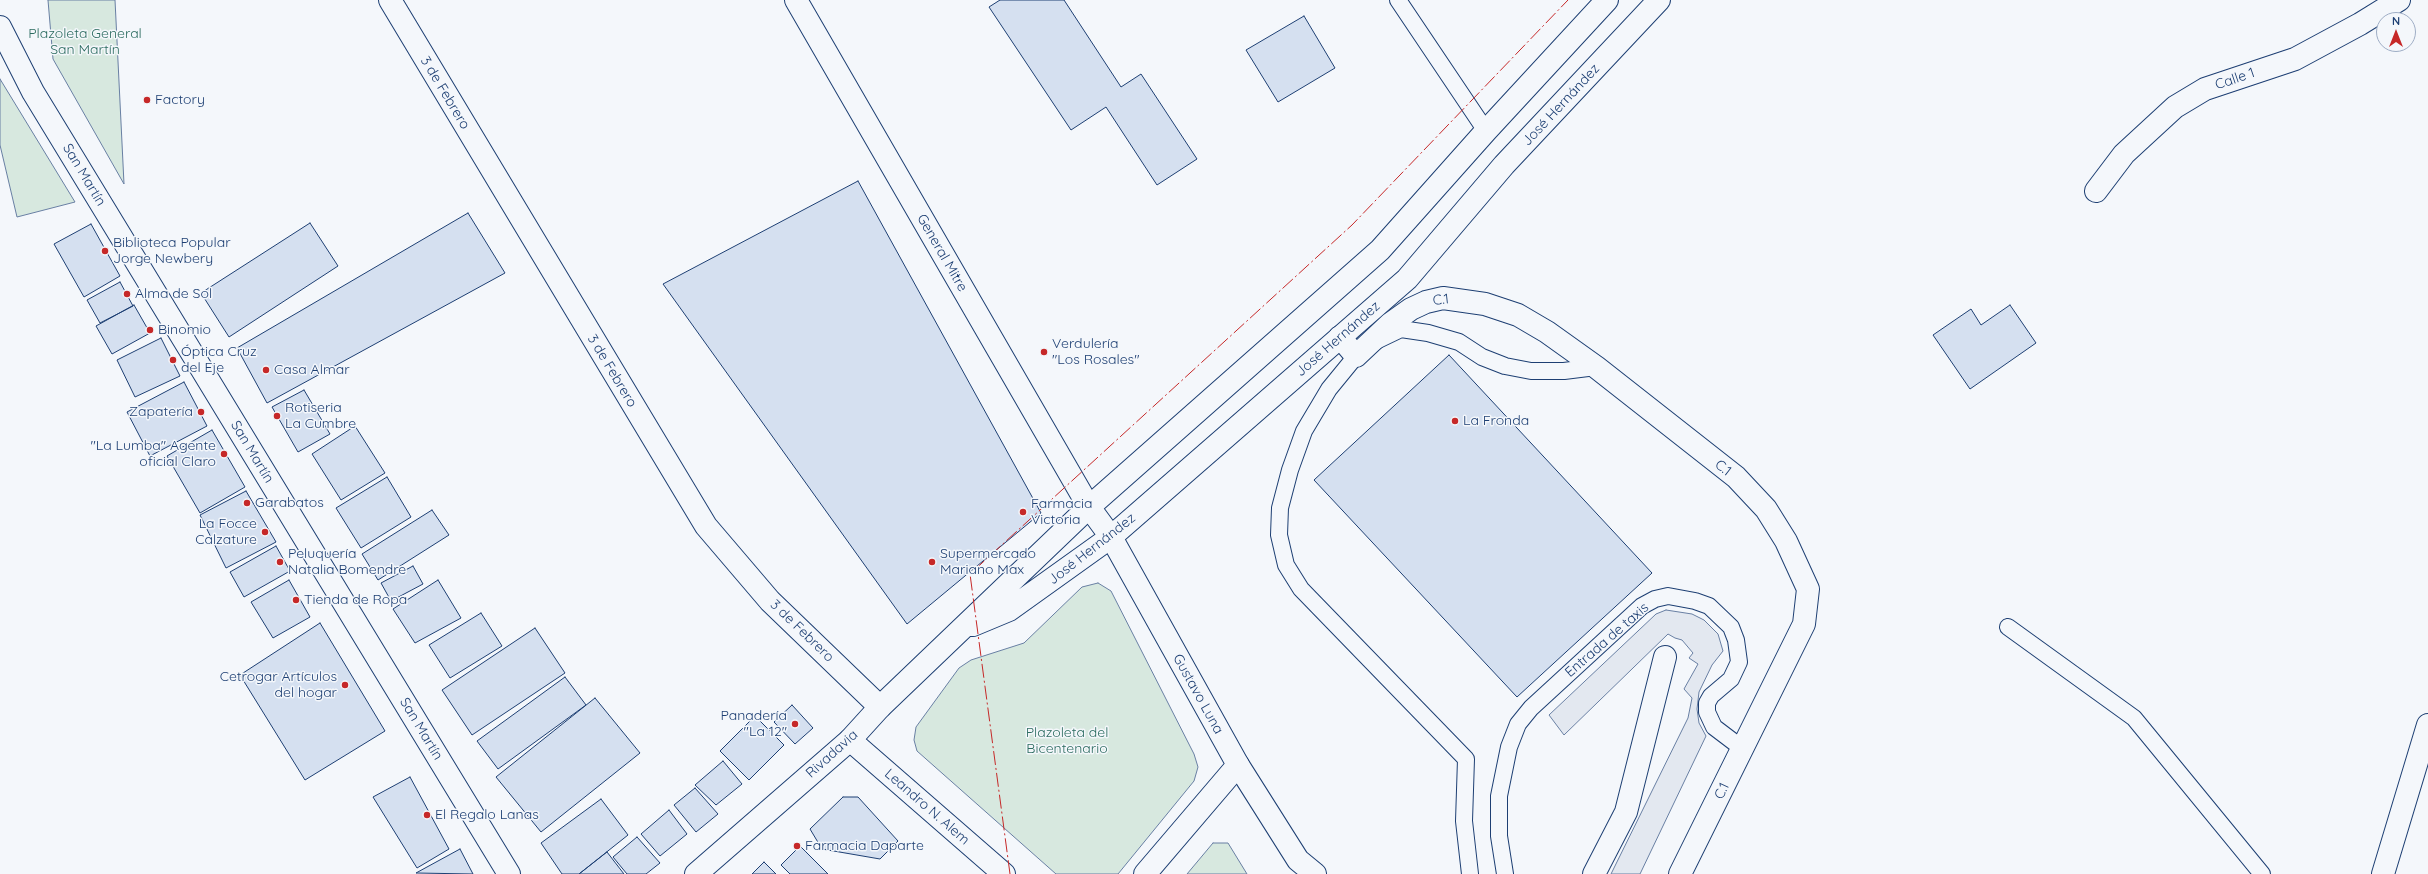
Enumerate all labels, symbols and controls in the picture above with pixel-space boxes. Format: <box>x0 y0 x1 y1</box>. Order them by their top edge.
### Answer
north arrow <box>2376 12 2416 52</box>
text: N <box>2392 14 2400 28</box>
park label: Plazoleta General San Martín <box>28 26 142 58</box>
street label: 3 de Febrero <box>417 54 473 132</box>
street label: José Hernández <box>1519 61 1603 149</box>
street label: Calle 1 <box>2213 64 2257 94</box>
place label: Factory <box>155 92 205 108</box>
marker: Factory <box>142 95 152 105</box>
street label: San Martín <box>59 141 109 209</box>
street label: General Mitre <box>913 211 971 295</box>
place label: Biblioteca Popular Jorge Newbery <box>113 235 231 268</box>
marker: Biblioteca Popular Jorge Newbery <box>100 246 110 256</box>
place label: Alma de Sol <box>135 286 212 302</box>
marker: Alma de Sol <box>122 289 132 299</box>
street label: C.1 <box>1432 291 1450 309</box>
street label: José Hernández <box>1293 298 1383 380</box>
place label: Binomio <box>158 322 211 338</box>
marker: Binomio <box>145 325 155 335</box>
street label: 3 de Febrero <box>584 332 640 410</box>
place label: Verdulería "Los Rosales" <box>1052 336 1139 368</box>
place label: Óptica Cruz del Eje <box>181 344 257 376</box>
marker: Verdulería "Los Rosales" <box>1039 347 1049 357</box>
marker: Óptica Cruz del Eje <box>168 355 178 365</box>
place label: Casa Almar <box>274 362 350 378</box>
marker: Casa Almar <box>261 365 271 375</box>
place label: Rotiseria La Cumbre <box>285 400 356 432</box>
place label: Zapatería <box>129 404 193 420</box>
marker: Zapatería <box>196 407 206 417</box>
marker: Rotiseria La Cumbre <box>272 411 282 421</box>
place label: La Fronda <box>1463 413 1529 429</box>
marker: La Fronda <box>1450 416 1460 426</box>
street label: San Martín <box>227 418 277 486</box>
place label: "La Lumba" Agente oficial Claro <box>90 438 216 470</box>
marker: "La Lumba" Agente oficial Claro <box>219 449 229 459</box>
street label: C.1 <box>1711 456 1735 480</box>
place label: Garabatos <box>255 495 324 511</box>
place label: Farmacia Victoria <box>1031 496 1093 528</box>
marker: Garabatos <box>242 498 252 508</box>
marker: Farmacia Victoria <box>1018 507 1028 517</box>
street label: José Hernández <box>1045 510 1139 588</box>
place label: La Focce Calzature <box>195 516 257 548</box>
marker: La Focce Calzature <box>260 527 270 537</box>
place label: Peluquería Natalia Bomendre <box>288 546 406 578</box>
place label: Supermercado Mariano Max <box>940 546 1036 578</box>
marker: Peluquería Natalia Bomendre <box>275 557 285 567</box>
marker: Supermercado Mariano Max <box>927 557 937 567</box>
place label: Tienda de Ropa <box>304 592 407 608</box>
marker: Tienda de Ropa <box>291 595 301 605</box>
street label: 3 de Febrero <box>767 596 837 666</box>
street label: Entrada de taxis <box>1562 599 1652 681</box>
street label: Gustavo Luna <box>1169 651 1227 737</box>
place label: Cetrogar Artículos del hogar <box>220 669 337 702</box>
marker: Cetrogar Artículos del hogar <box>340 680 350 690</box>
street label: San Martín <box>396 695 446 763</box>
place label: Panadería "La 12" <box>720 708 787 740</box>
marker: Panadería "La 12" <box>790 719 800 729</box>
park label: Plazoleta del Bicentenario <box>1026 725 1108 758</box>
street label: Rivadavia <box>803 726 861 782</box>
street label: Leandro N. Alem <box>881 765 973 849</box>
street label: C.1 <box>1711 780 1733 802</box>
place label: El Regalo Lanas <box>435 807 539 823</box>
marker: El Regalo Lanas <box>422 810 432 820</box>
place label: Farmacia Daparte <box>805 838 924 854</box>
marker: Farmacia Daparte <box>792 841 802 851</box>

